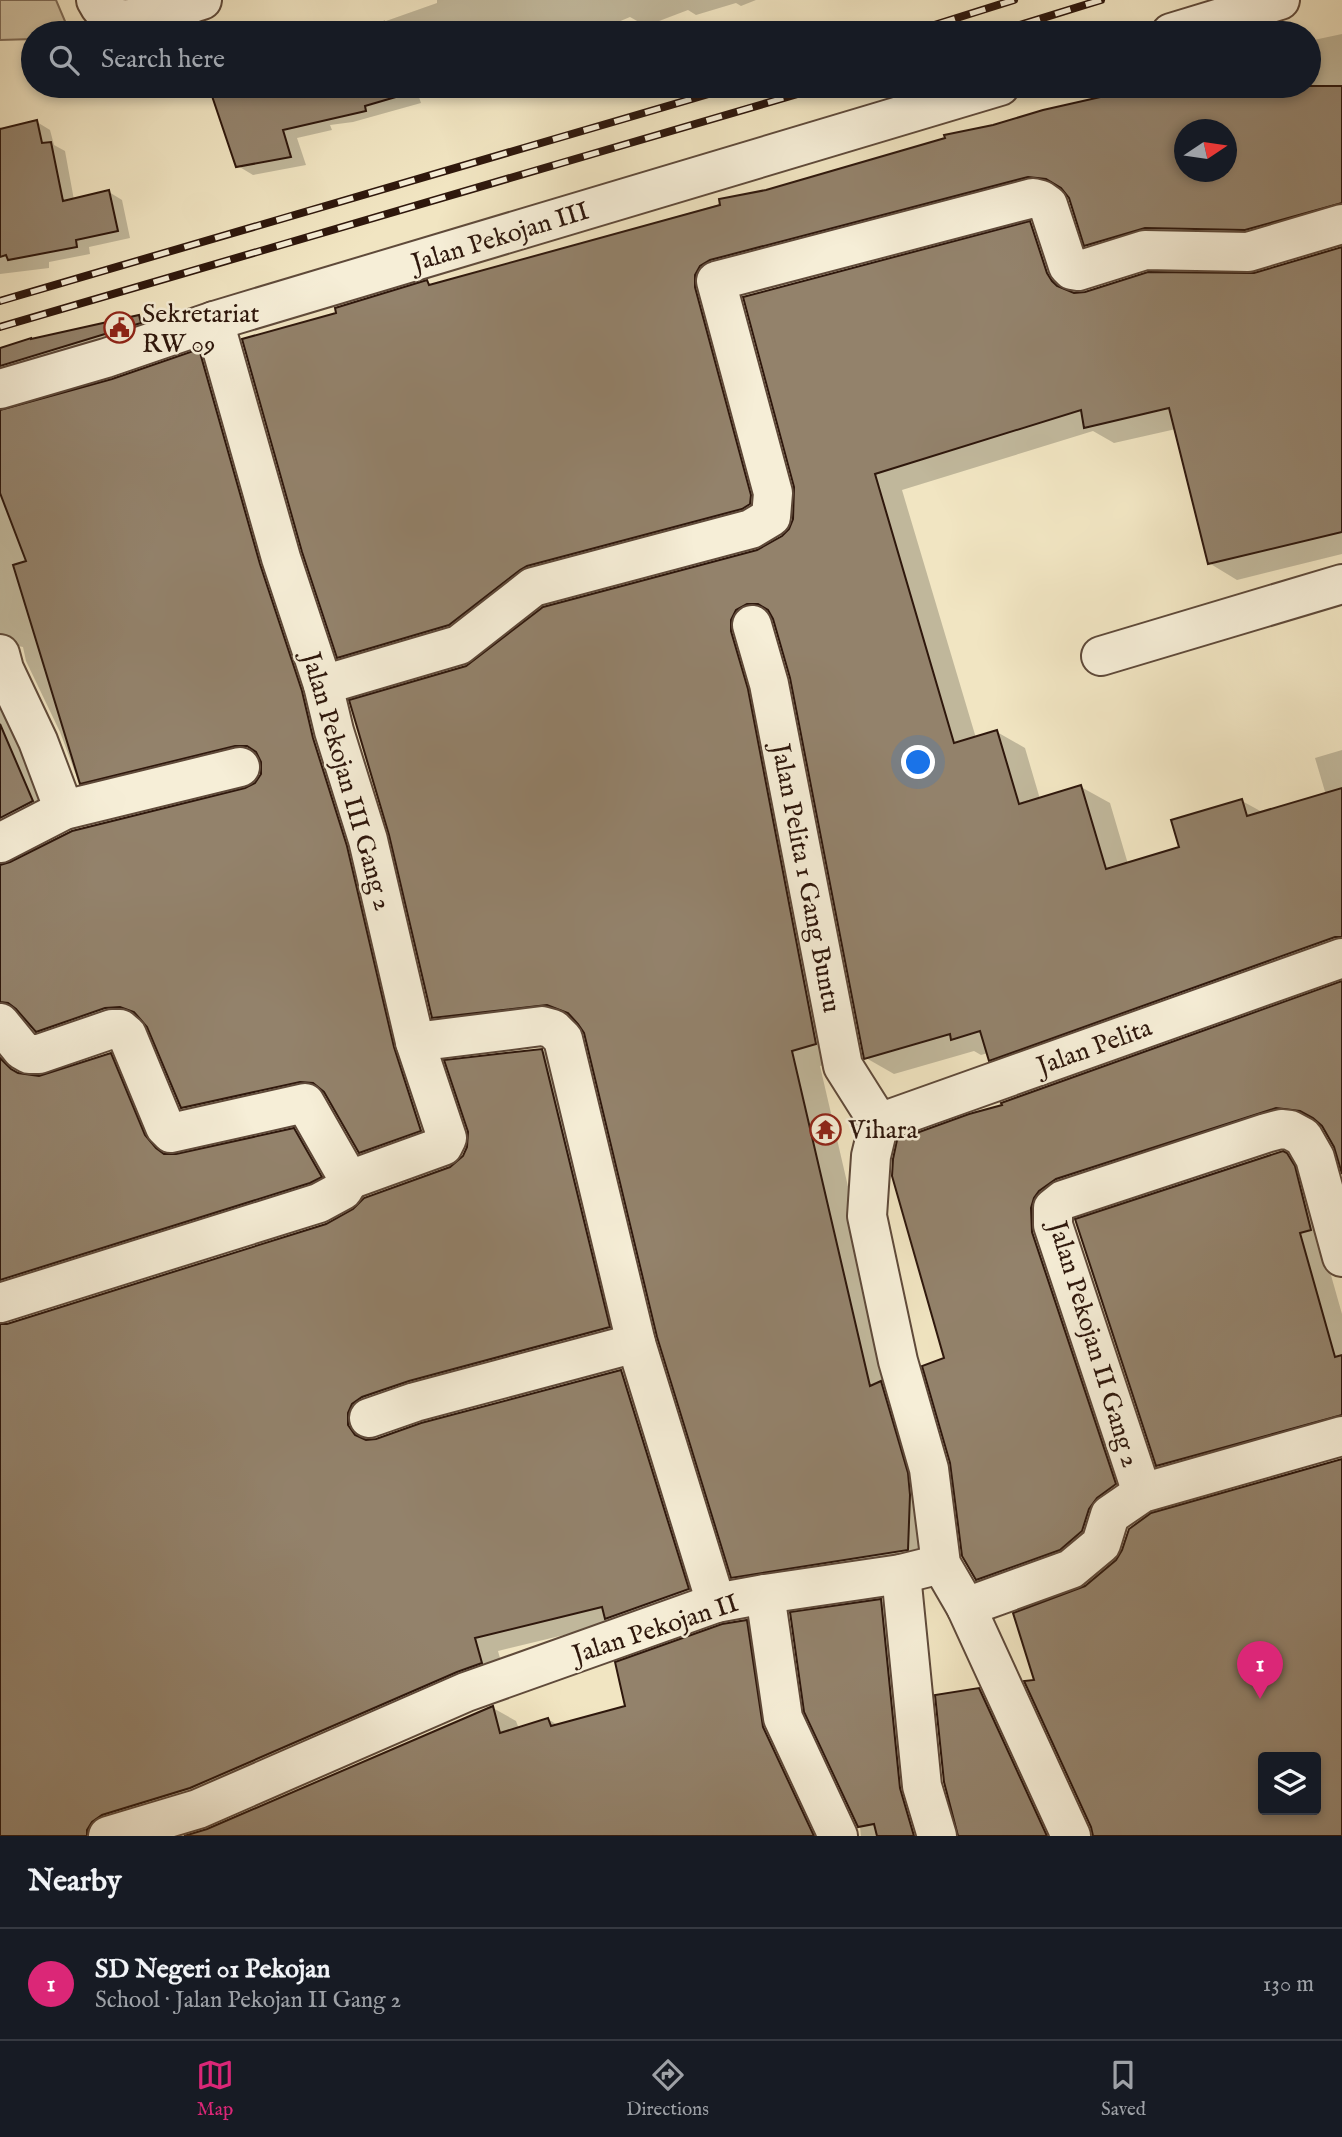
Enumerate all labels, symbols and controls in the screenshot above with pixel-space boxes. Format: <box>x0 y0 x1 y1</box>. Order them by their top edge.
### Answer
search box <box>21 21 1321 98</box>
icon: search <box>45 41 83 79</box>
text: Search here <box>101 43 225 76</box>
north arrow <box>1174 119 1237 182</box>
street label: Jalan Pekojan III <box>405 195 593 281</box>
place label: Sekretariat RW 09 <box>142 298 260 361</box>
public building icon: Sekretariat RW 09 <box>102 311 136 345</box>
street label: Jalan Pekojan III Gang 2 <box>293 646 399 914</box>
street label: Jalan Pelita 1 Gang Buntu <box>763 738 848 1016</box>
your location <box>901 745 935 779</box>
street label: Jalan Pelita <box>1030 1011 1157 1084</box>
temple icon: Vihara <box>808 1112 842 1146</box>
place label: Vihara <box>847 1114 919 1147</box>
street label: Jalan Pekojan II Gang 2 <box>1039 1214 1147 1472</box>
street label: Jalan Pekojan II <box>565 1587 743 1673</box>
pin: 1 <box>1237 1641 1283 1699</box>
map controls <box>1258 1752 1321 1815</box>
button: layers <box>1258 1752 1321 1815</box>
text: Nearby <box>28 1863 121 1901</box>
text: SD Negeri 01 Pekojan <box>95 1953 330 1986</box>
text: 1 <box>47 1970 55 1999</box>
text: 130 m <box>1263 1970 1314 1999</box>
text: School · Jalan Pekojan II Gang 2 <box>95 1986 401 2015</box>
tab: Map <box>196 2056 234 2122</box>
tab: Directions <box>626 2056 709 2122</box>
tab: Saved <box>1101 2056 1146 2122</box>

